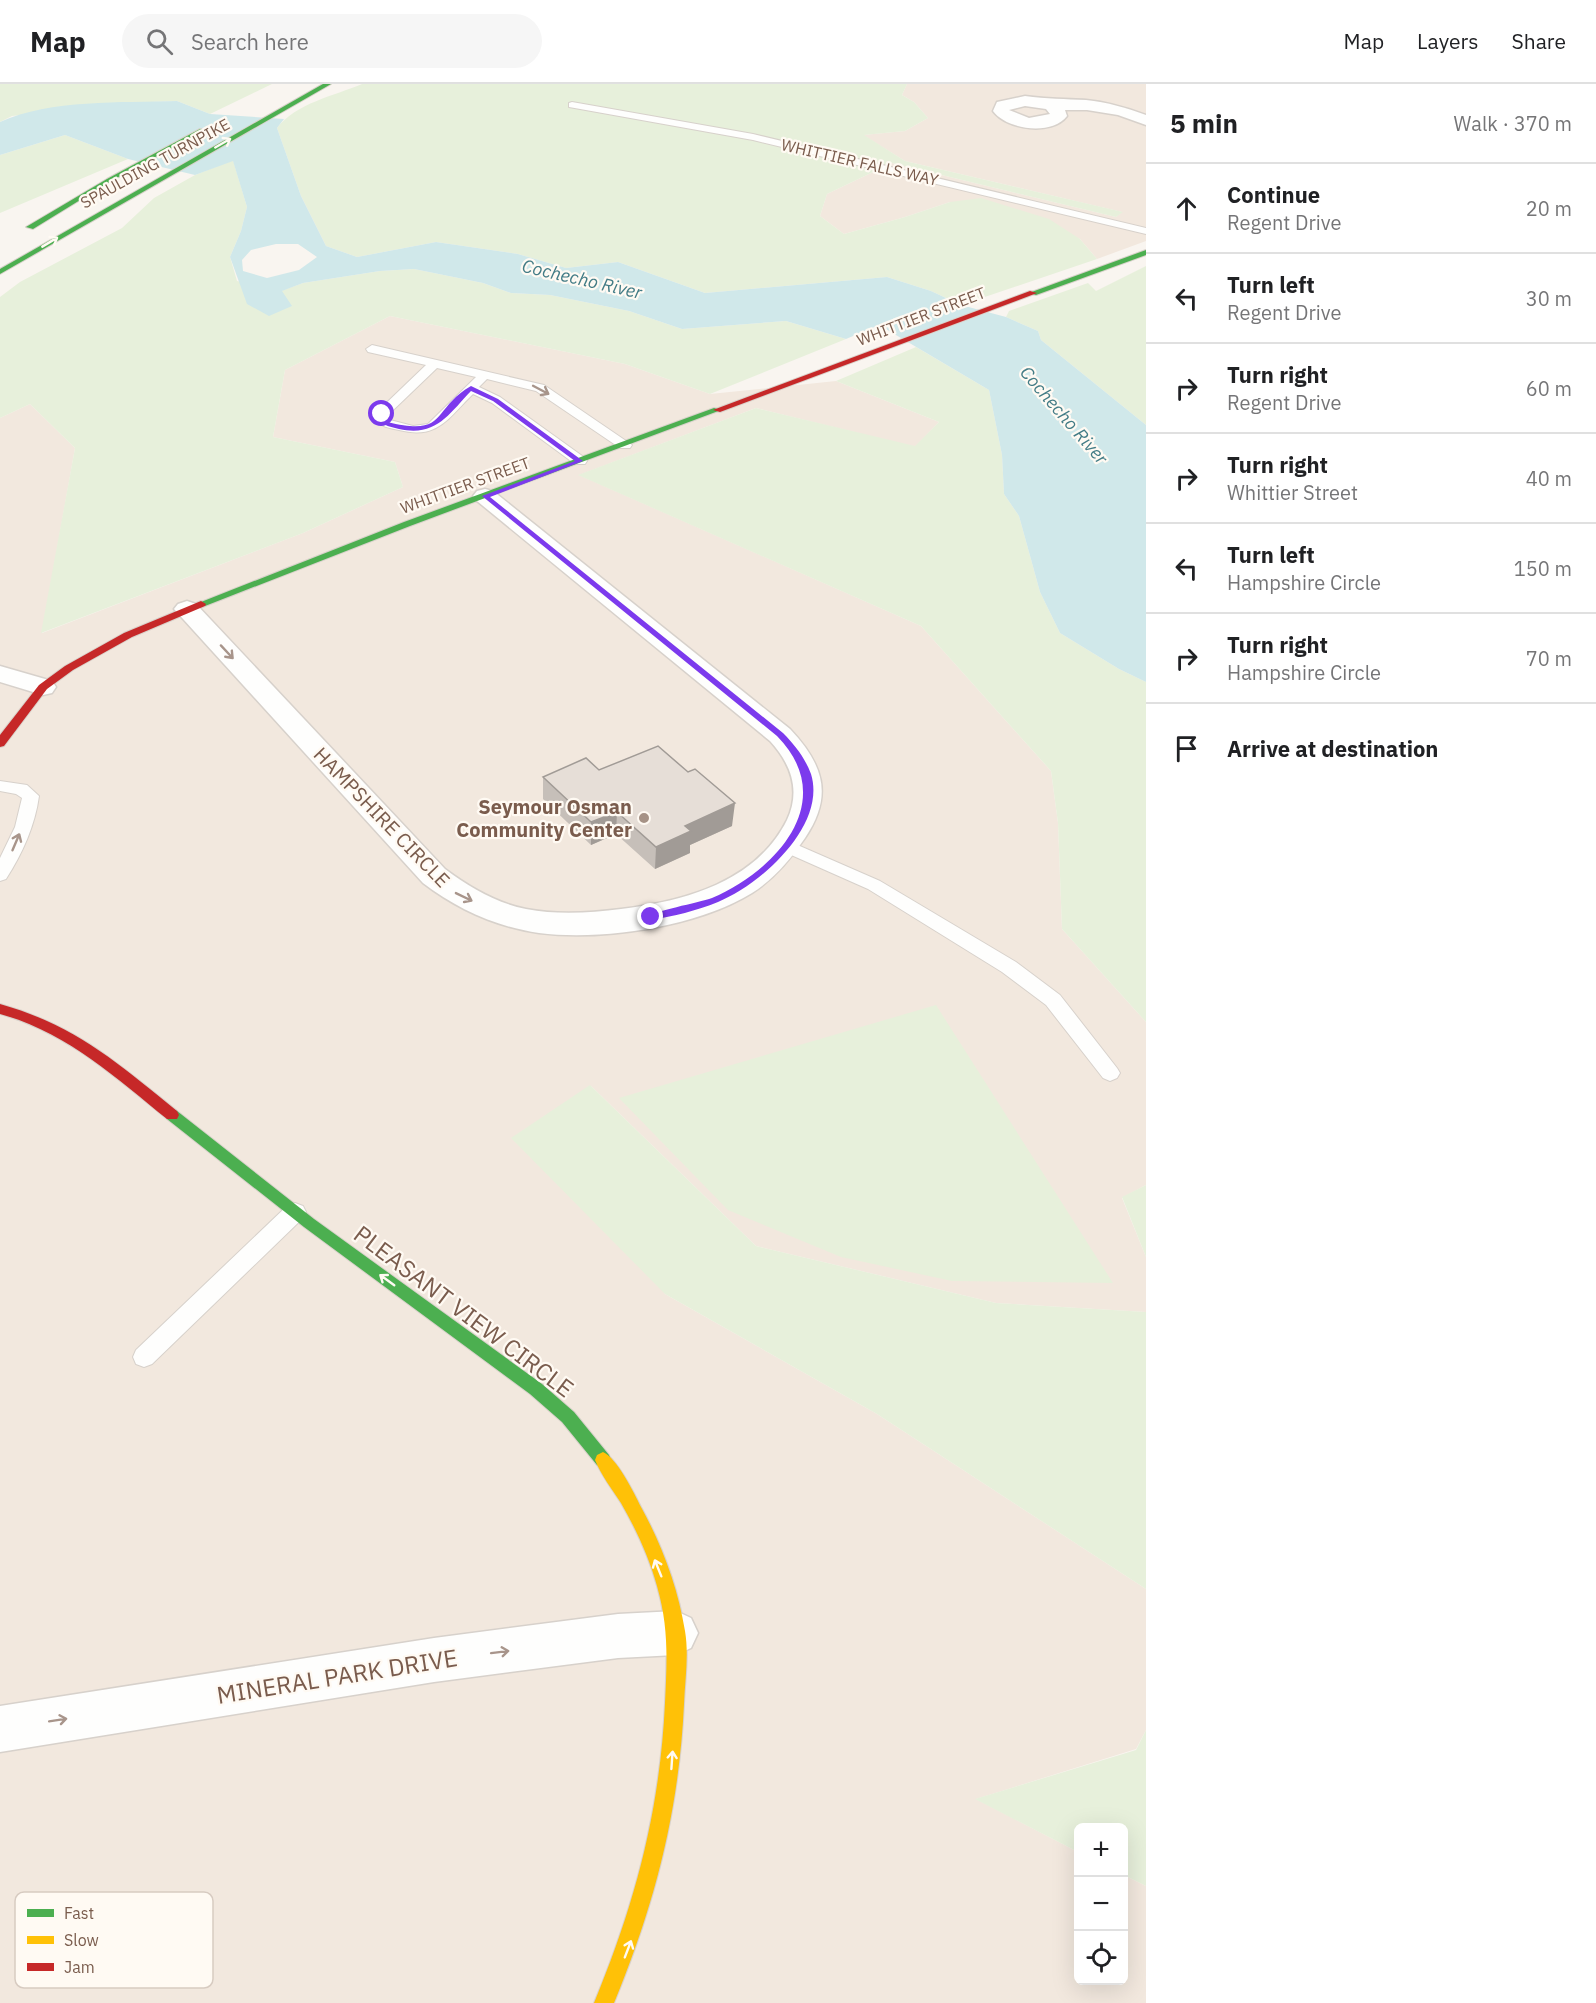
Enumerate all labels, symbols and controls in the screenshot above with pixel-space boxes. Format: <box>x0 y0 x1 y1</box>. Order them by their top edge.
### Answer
search box <box>122 14 542 68</box>
text: Map <box>30 23 86 60</box>
icon: search <box>143 25 176 58</box>
text: Search here <box>191 27 309 56</box>
text: Map <box>1344 27 1384 55</box>
text: Layers <box>1417 27 1479 55</box>
text: Share <box>1512 27 1566 55</box>
text: 5 min <box>1170 106 1238 140</box>
text: Walk · 370 m <box>1454 110 1572 137</box>
street label: SPAULDING TURNPIKE <box>77 114 233 212</box>
street label: WHITTIER FALLS WAY <box>779 134 941 190</box>
one-way arrow <box>214 137 231 149</box>
text: Continue <box>1227 180 1320 209</box>
icon: ahead <box>1170 192 1203 225</box>
text: 20 m <box>1526 195 1572 222</box>
text: Regent Drive <box>1227 209 1341 236</box>
one-way arrow <box>41 235 58 247</box>
water label: Cochecho River <box>520 254 645 304</box>
text: Turn left <box>1227 270 1315 299</box>
street label: WHITTIER STREET <box>854 282 988 350</box>
icon: left <box>1170 282 1203 315</box>
text: 30 m <box>1526 285 1572 312</box>
text: Regent Drive <box>1227 299 1341 326</box>
text: Turn right <box>1227 360 1328 389</box>
water label: Cochecho River <box>1015 361 1113 469</box>
icon: right <box>1170 372 1203 405</box>
text: 60 m <box>1526 375 1572 402</box>
one-way arrow <box>532 385 550 397</box>
text: Regent Drive <box>1227 389 1341 416</box>
route start <box>368 400 394 426</box>
text: Turn right <box>1227 450 1328 479</box>
street label: WHITTIER STREET <box>397 452 533 518</box>
icon: right <box>1170 462 1203 495</box>
text: 40 m <box>1526 465 1572 492</box>
text: Whittier Street <box>1227 479 1358 506</box>
text: Turn left <box>1227 540 1315 569</box>
icon: left <box>1170 552 1203 585</box>
text: 150 m <box>1514 555 1572 582</box>
text: Hampshire Circle <box>1227 569 1381 596</box>
text: Turn right <box>1227 630 1328 659</box>
icon: right <box>1170 642 1203 675</box>
one-way arrow <box>219 644 233 659</box>
text: 70 m <box>1526 645 1572 672</box>
text: Hampshire Circle <box>1227 659 1381 686</box>
icon: arrive <box>1170 732 1203 765</box>
text: Arrive at destination <box>1227 734 1438 763</box>
street label: HAMPSHIRE CIRCLE <box>308 741 456 893</box>
place label: Seymour Osman Community Center <box>456 793 632 843</box>
marker: Seymour Osman Community Center <box>637 811 651 825</box>
one-way arrow <box>11 834 23 852</box>
one-way arrow <box>455 891 472 903</box>
route end <box>637 903 663 929</box>
street label: PLEASANT VIEW CIRCLE <box>348 1218 580 1404</box>
one-way arrow <box>379 1274 395 1286</box>
one-way arrow <box>652 1559 663 1578</box>
street label: MINERAL PARK DRIVE <box>214 1641 460 1711</box>
one-way arrow <box>489 1646 509 1657</box>
one-way arrow <box>47 1714 67 1725</box>
one-way arrow <box>667 1751 678 1771</box>
map controls <box>1074 1823 1128 1985</box>
button: + <box>1074 1823 1128 1877</box>
button: − <box>1074 1877 1128 1931</box>
legend <box>15 1892 213 1988</box>
text: Fast <box>64 1903 94 1923</box>
text: Slow <box>64 1930 99 1950</box>
button: locate <box>1074 1931 1128 1985</box>
one-way arrow <box>623 1941 634 1959</box>
text: Jam <box>64 1957 95 1977</box>

